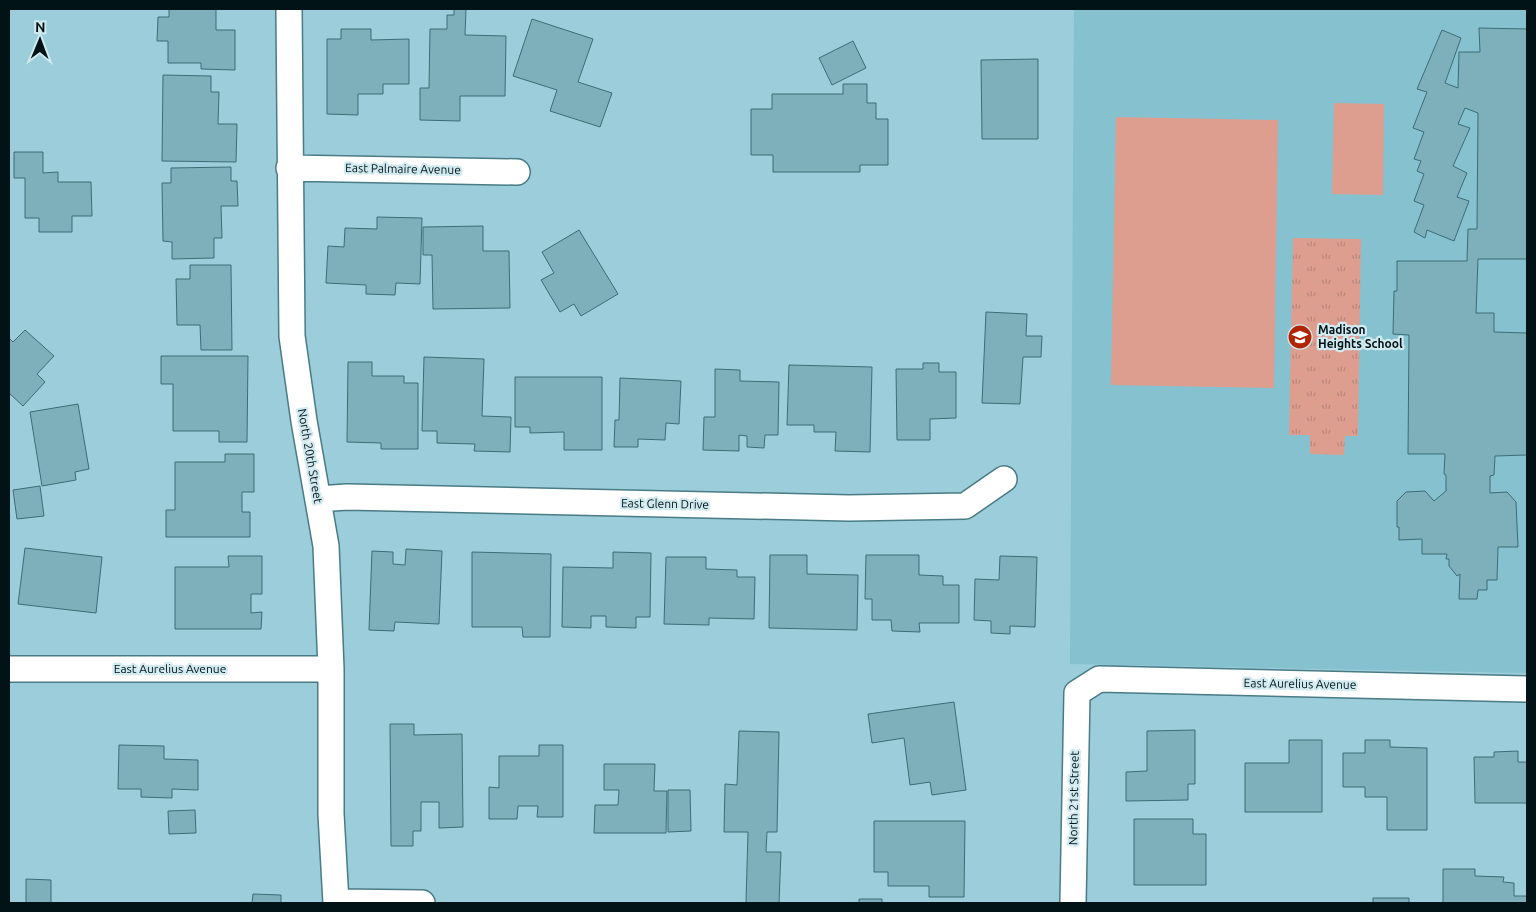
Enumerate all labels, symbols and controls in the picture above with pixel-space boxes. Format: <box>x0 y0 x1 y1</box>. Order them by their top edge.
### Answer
north arrow <box>15 15 65 65</box>
text: N <box>35 19 46 35</box>
street label: East Palmaire Avenue <box>345 161 461 176</box>
place label: Madison Heights School <box>1318 323 1403 350</box>
school or university icon: Madison Heights School <box>1287 324 1313 350</box>
street label: North 20th Street <box>296 408 325 504</box>
street label: East Glenn Drive <box>621 496 709 511</box>
street label: East Aurelius Avenue <box>114 662 226 675</box>
street label: East Aurelius Avenue <box>1244 676 1356 691</box>
street label: North 21st Street <box>1066 751 1081 845</box>

